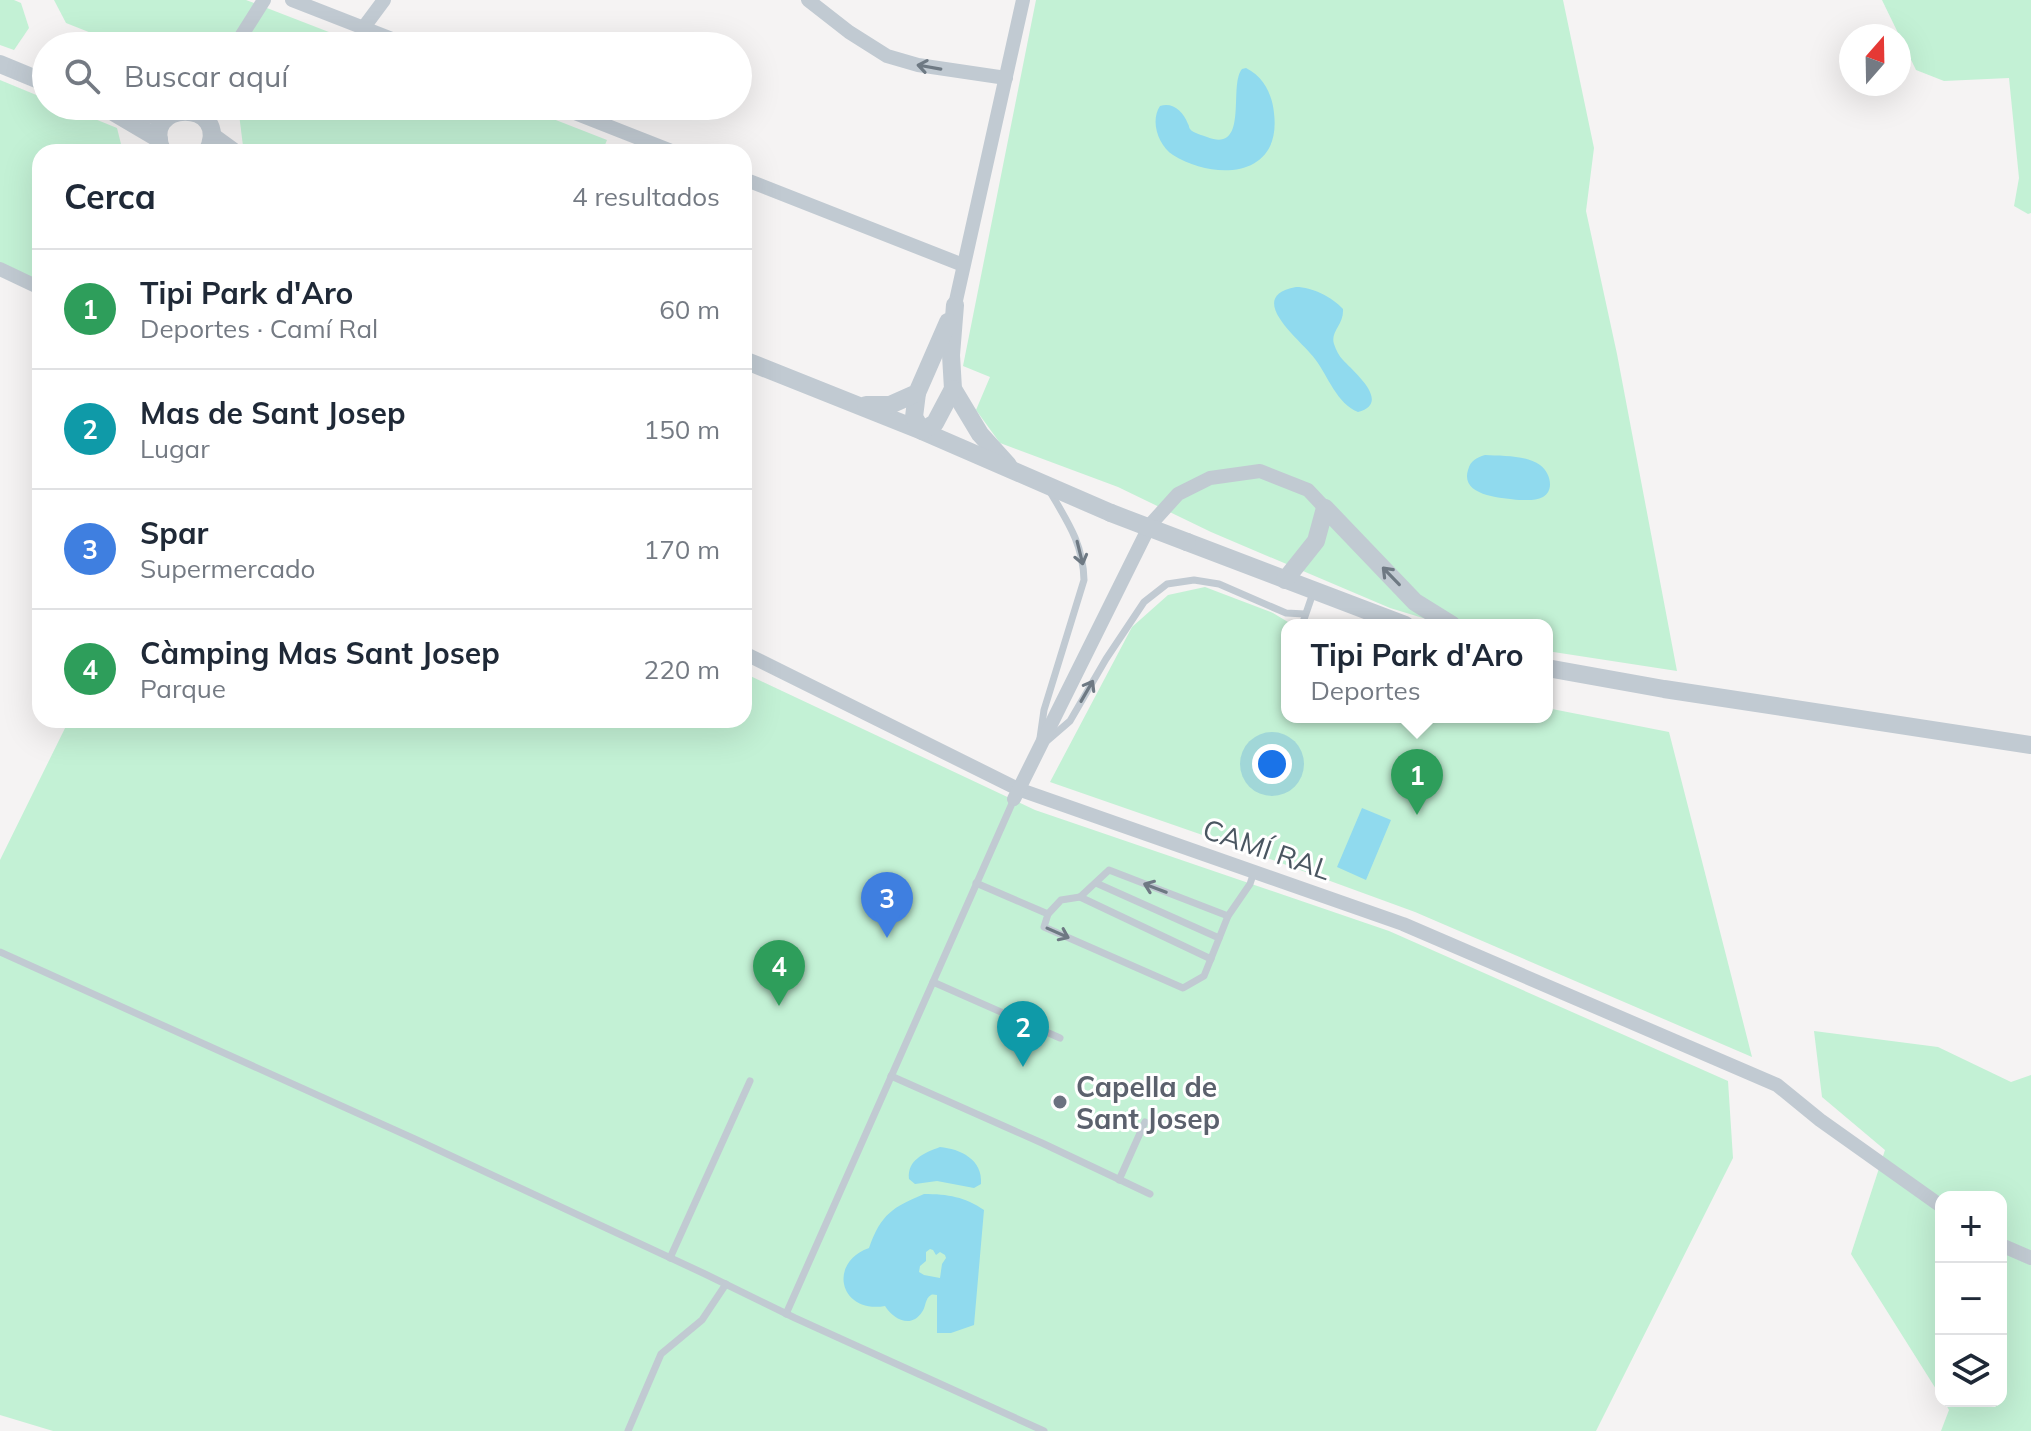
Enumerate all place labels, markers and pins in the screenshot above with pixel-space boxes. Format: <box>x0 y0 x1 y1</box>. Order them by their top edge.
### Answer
pin: 1 <box>1391 749 1443 815</box>
pin: 3 <box>861 872 913 938</box>
pin: 4 <box>753 940 805 1006</box>
pin: 2 <box>997 1001 1049 1067</box>
place label: Capella de Sant Josep <box>1076 1069 1220 1136</box>
marker: Capella de Sant Josep <box>1051 1093 1069 1111</box>

